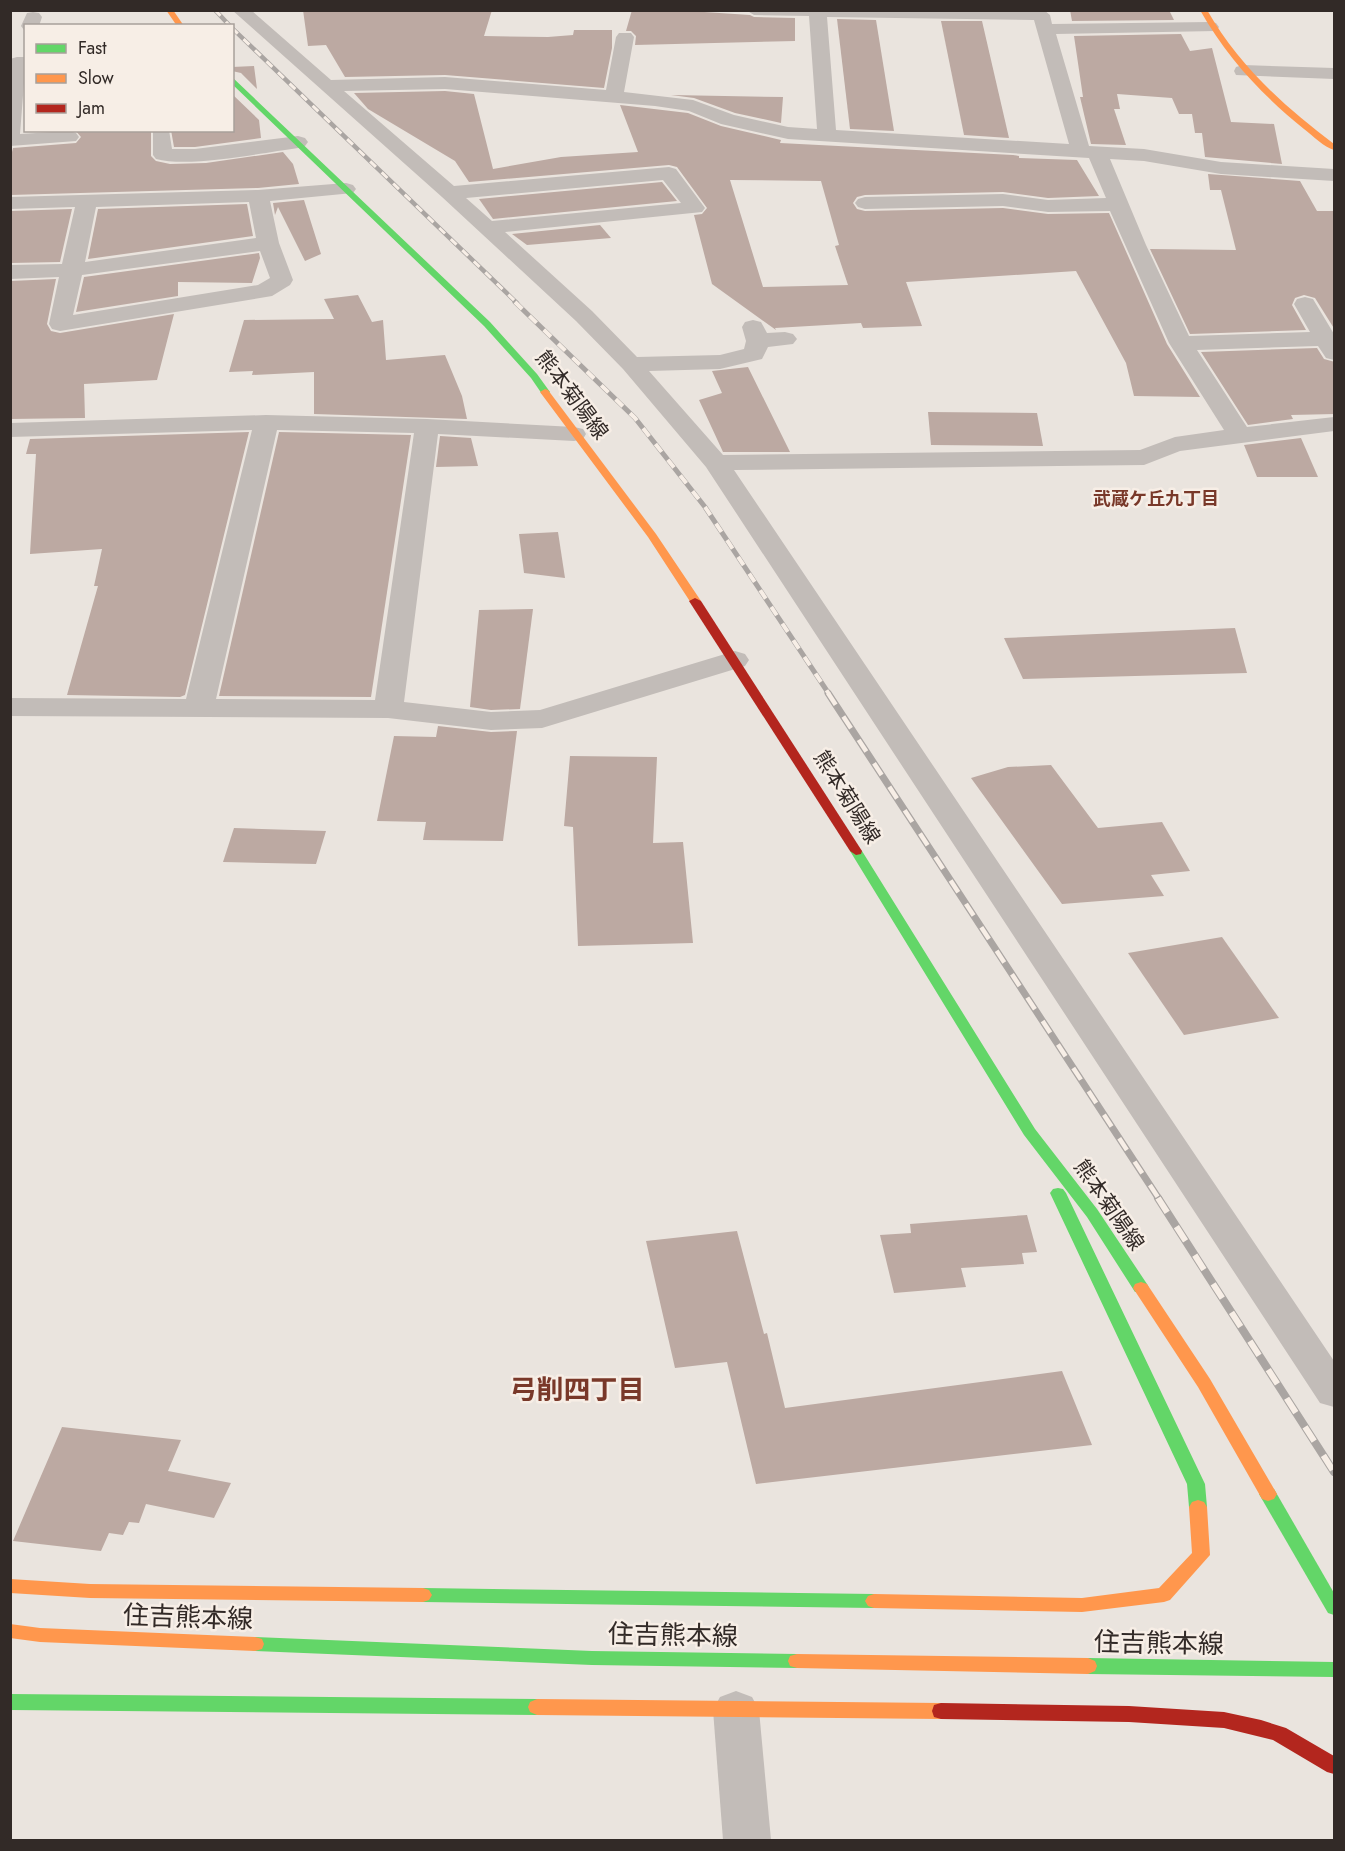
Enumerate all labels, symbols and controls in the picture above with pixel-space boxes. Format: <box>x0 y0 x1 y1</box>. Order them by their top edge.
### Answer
legend <box>24 24 234 132</box>
text: Fast <box>78 35 107 61</box>
text: Slow <box>78 65 115 91</box>
text: Jam <box>76 95 105 121</box>
street label: 熊本菊陽線 <box>528 344 616 446</box>
district label: 武蔵ケ丘九丁目 <box>1093 486 1219 512</box>
street label: 熊本菊陽線 <box>806 745 888 849</box>
street label: 熊本菊陽線 <box>1067 1153 1151 1257</box>
district label: 弓削四丁目 <box>510 1370 645 1409</box>
street label: 住吉熊本線 <box>122 1596 254 1638</box>
street label: 住吉熊本線 <box>608 1615 738 1655</box>
street label: 住吉熊本線 <box>1094 1623 1224 1663</box>

